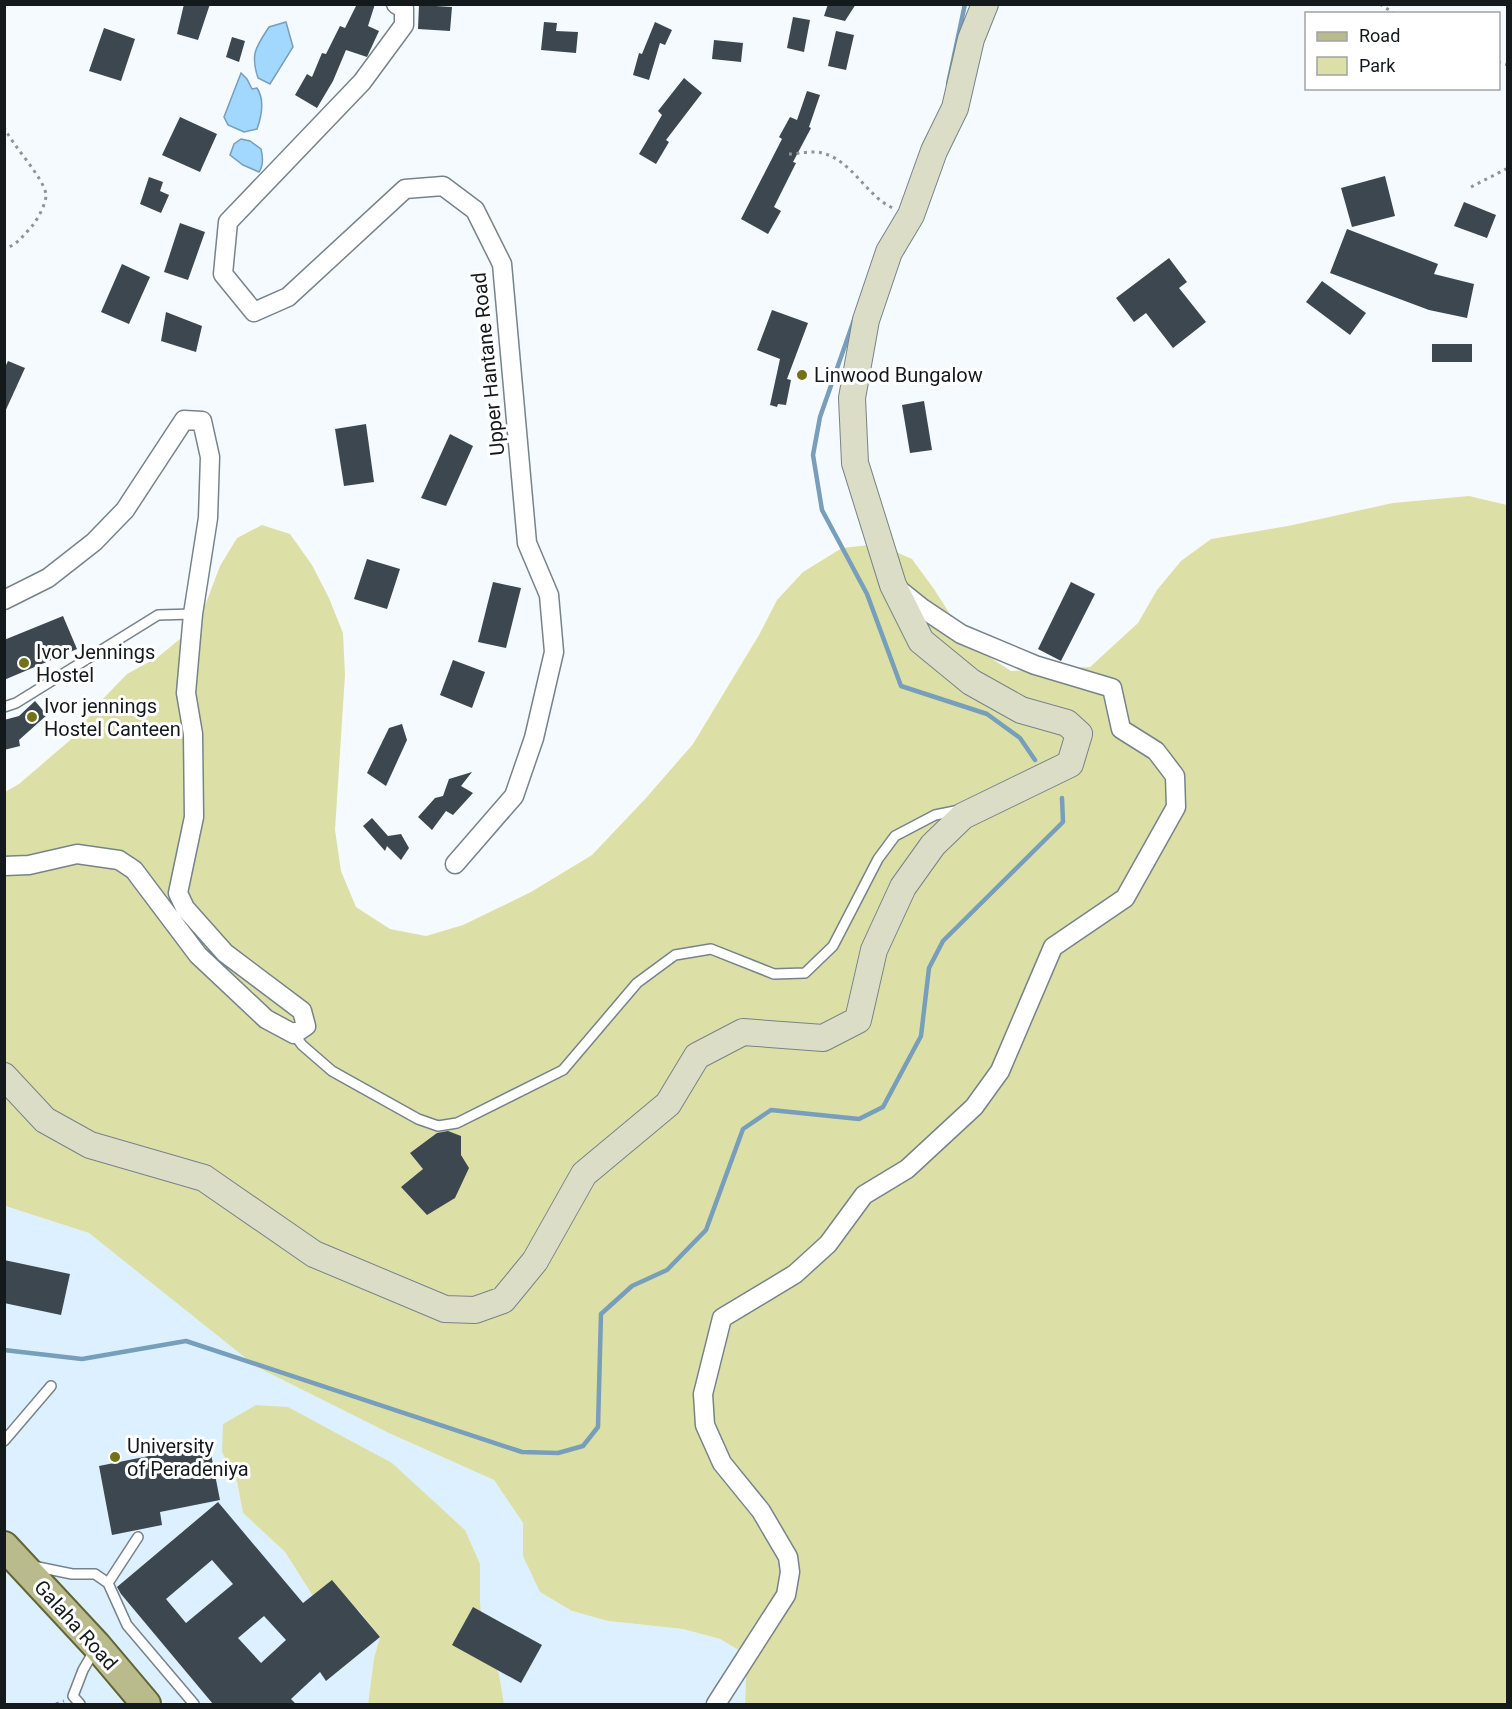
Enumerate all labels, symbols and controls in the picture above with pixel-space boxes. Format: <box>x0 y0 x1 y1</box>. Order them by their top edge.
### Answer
legend <box>1305 12 1500 90</box>
text: Road <box>1359 25 1400 46</box>
text: Park <box>1359 55 1396 76</box>
street label: Upper Hantane Road <box>466 271 510 457</box>
place label: Linwood Bungalow <box>814 363 983 387</box>
marker: Linwood Bungalow <box>795 368 809 382</box>
place label: Ivor Jennings Hostel <box>36 640 155 687</box>
marker: Ivor Jennings Hostel <box>17 656 31 670</box>
place label: Ivor jennings Hostel Canteen <box>44 694 181 741</box>
marker: Ivor jennings Hostel Canteen <box>25 710 39 724</box>
place label: University of Peradeniya <box>127 1434 249 1481</box>
marker: University of Peradeniya <box>108 1450 122 1464</box>
street label: Galaha Road <box>29 1575 123 1675</box>

